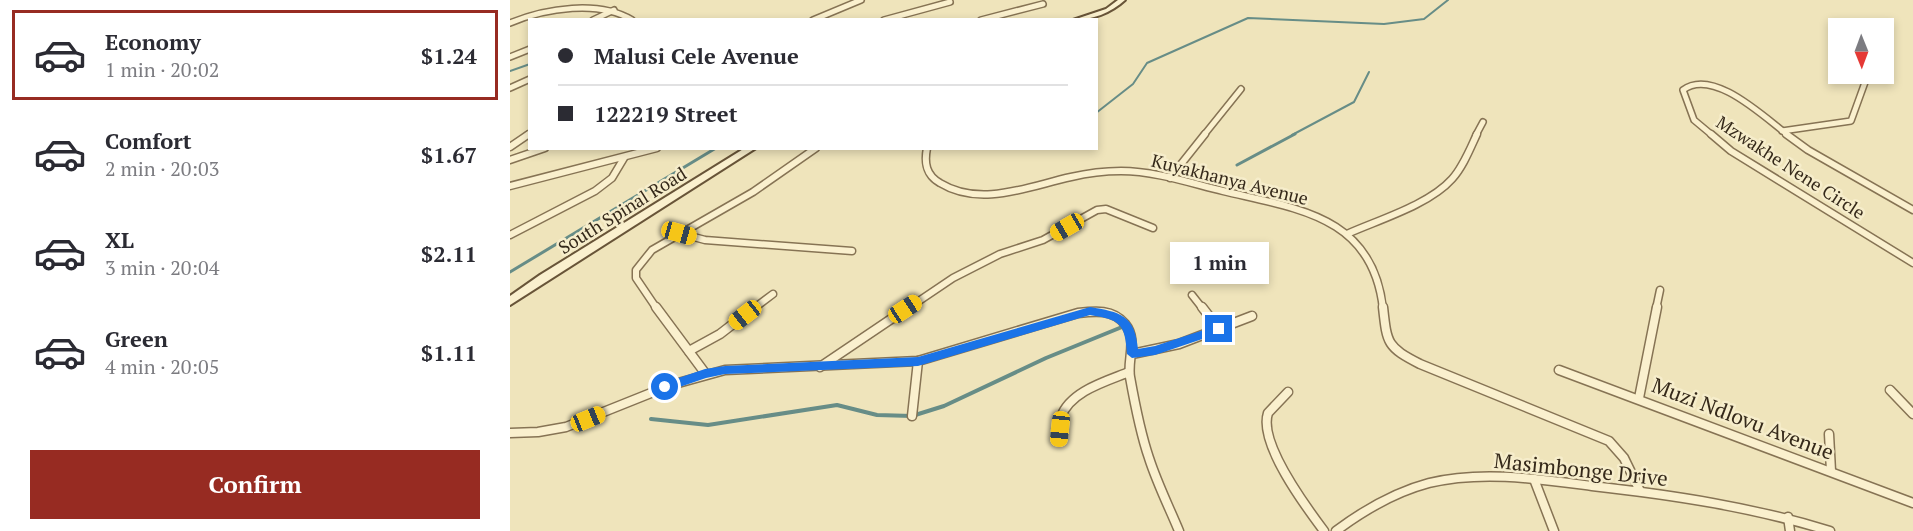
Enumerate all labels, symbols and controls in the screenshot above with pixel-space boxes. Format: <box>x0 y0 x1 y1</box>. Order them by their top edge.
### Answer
north arrow <box>1828 18 1894 84</box>
map controls <box>1828 18 1894 84</box>
text: Economy <box>105 27 201 56</box>
icon: car <box>33 28 87 82</box>
text: $1.24 <box>421 41 477 70</box>
text: Malusi Cele Avenue <box>594 41 799 70</box>
text: 1 min · 20:02 <box>105 56 219 83</box>
text: 122219 Street <box>594 99 737 128</box>
street label: Mzwakhe Nene Circle <box>1712 110 1870 224</box>
text: Comfort <box>105 126 191 155</box>
icon: car <box>33 127 87 181</box>
text: $1.67 <box>421 140 477 169</box>
street label: Kuyakhanya Avenue <box>1149 148 1311 210</box>
text: 2 min · 20:03 <box>105 155 219 182</box>
street label: South Spinal Road <box>554 161 690 259</box>
car <box>1047 210 1087 244</box>
car <box>659 219 699 247</box>
text: XL <box>105 225 134 254</box>
icon: car <box>33 226 87 280</box>
text: $2.11 <box>421 239 477 268</box>
callout: 1 min <box>1170 242 1268 284</box>
text: 1 min <box>1192 249 1247 276</box>
text: 3 min · 20:04 <box>105 254 219 281</box>
car <box>885 292 925 326</box>
car <box>725 297 765 333</box>
route end <box>1205 315 1232 342</box>
text: Green <box>105 324 168 353</box>
icon: car <box>33 325 87 379</box>
text: $1.11 <box>421 338 477 367</box>
text: 4 min · 20:05 <box>105 353 219 380</box>
street label: Muzi Ndlovu Avenue <box>1648 370 1838 466</box>
route start <box>651 373 678 400</box>
car <box>568 404 608 434</box>
car <box>1049 410 1071 448</box>
street label: Masimbonge Drive <box>1493 446 1669 492</box>
button: Confirm <box>30 450 480 519</box>

